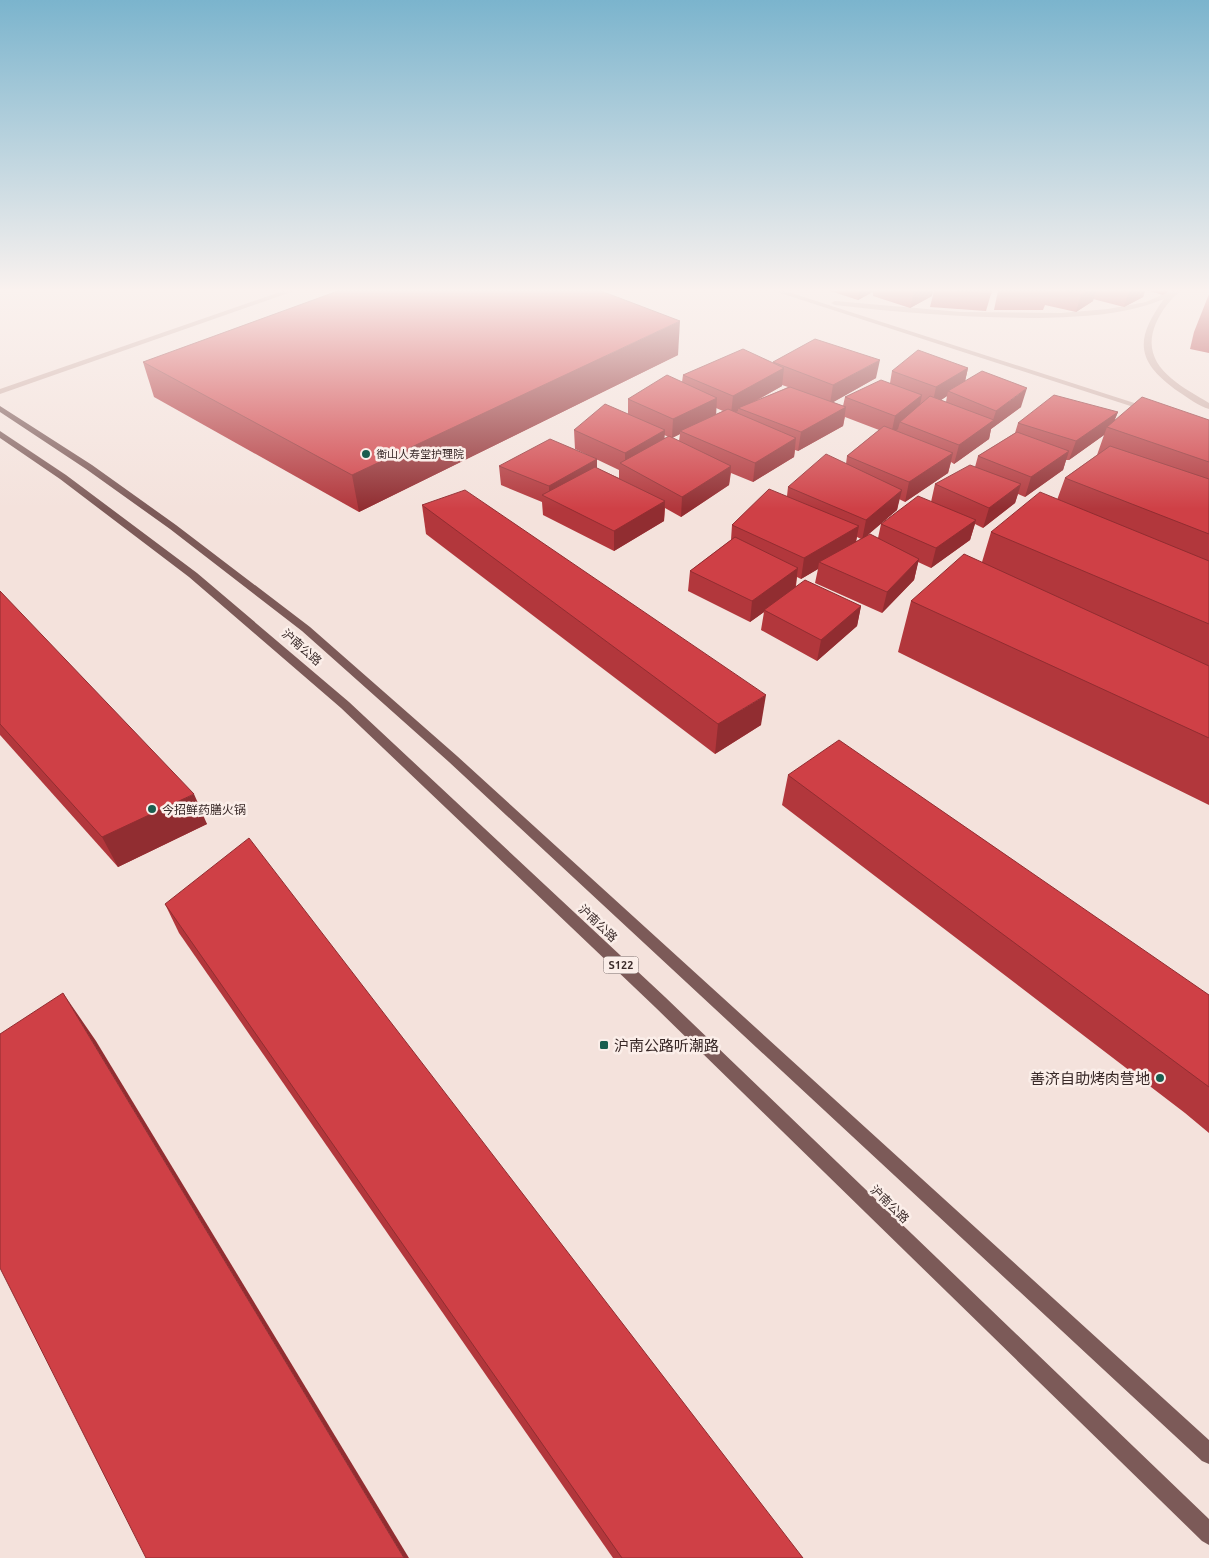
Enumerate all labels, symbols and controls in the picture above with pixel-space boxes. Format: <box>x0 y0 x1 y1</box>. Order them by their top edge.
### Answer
marker: 衡山人寿堂护理院 <box>360 448 372 460</box>
place label: 衡山人寿堂护理院 <box>376 448 464 460</box>
street label: 沪南公路 <box>280 626 324 668</box>
marker: 今招鲜药膳火锅 <box>146 803 158 815</box>
place label: 今招鲜药膳火锅 <box>162 803 246 816</box>
street label: 沪南公路 <box>576 902 620 944</box>
road number: S122 <box>604 956 638 974</box>
place label: 沪南公路听潮路 <box>614 1037 719 1054</box>
marker: 沪南公路听潮路 <box>598 1039 610 1051</box>
place label: 善济自助烤肉营地 <box>1030 1070 1150 1087</box>
marker: 善济自助烤肉营地 <box>1154 1072 1166 1084</box>
street label: 沪南公路 <box>868 1183 912 1225</box>

